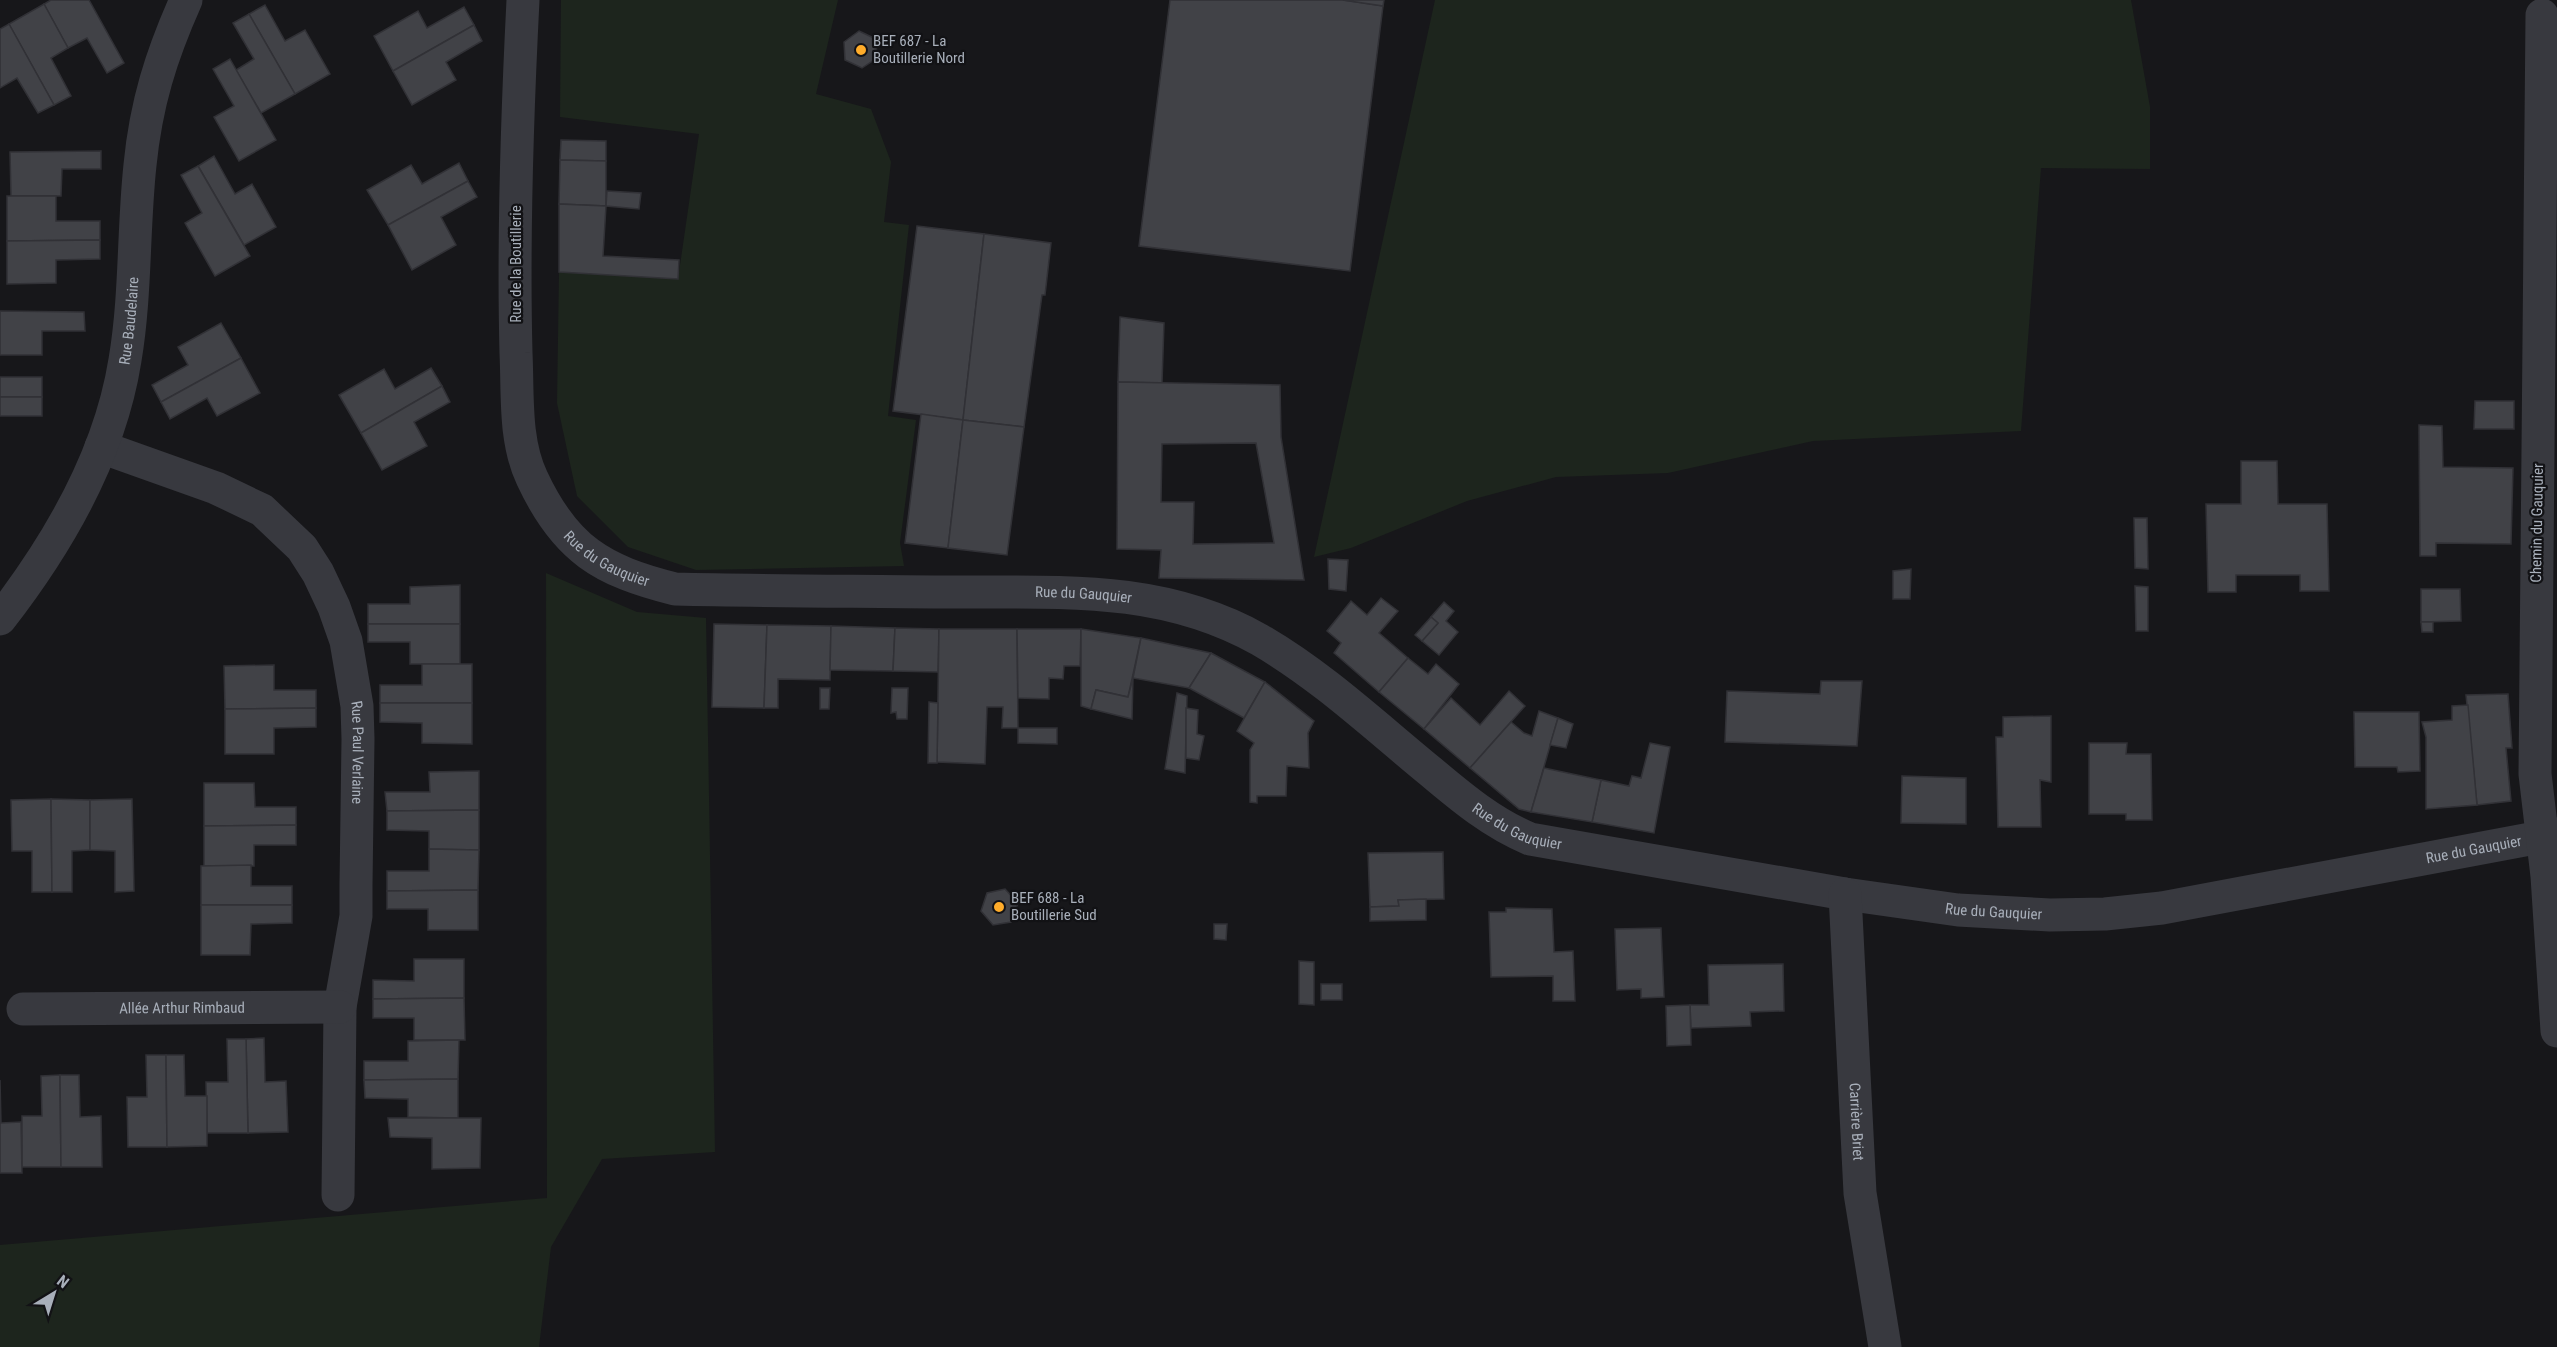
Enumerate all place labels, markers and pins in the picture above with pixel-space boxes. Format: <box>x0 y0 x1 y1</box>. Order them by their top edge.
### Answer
place label: BEF 687 - La Boutillerie Nord <box>873 32 965 67</box>
marker: BEF 687 - La Boutillerie Nord <box>854 43 868 57</box>
place label: BEF 688 - La Boutillerie Sud <box>1011 889 1097 924</box>
marker: BEF 688 - La Boutillerie Sud <box>992 900 1006 914</box>

